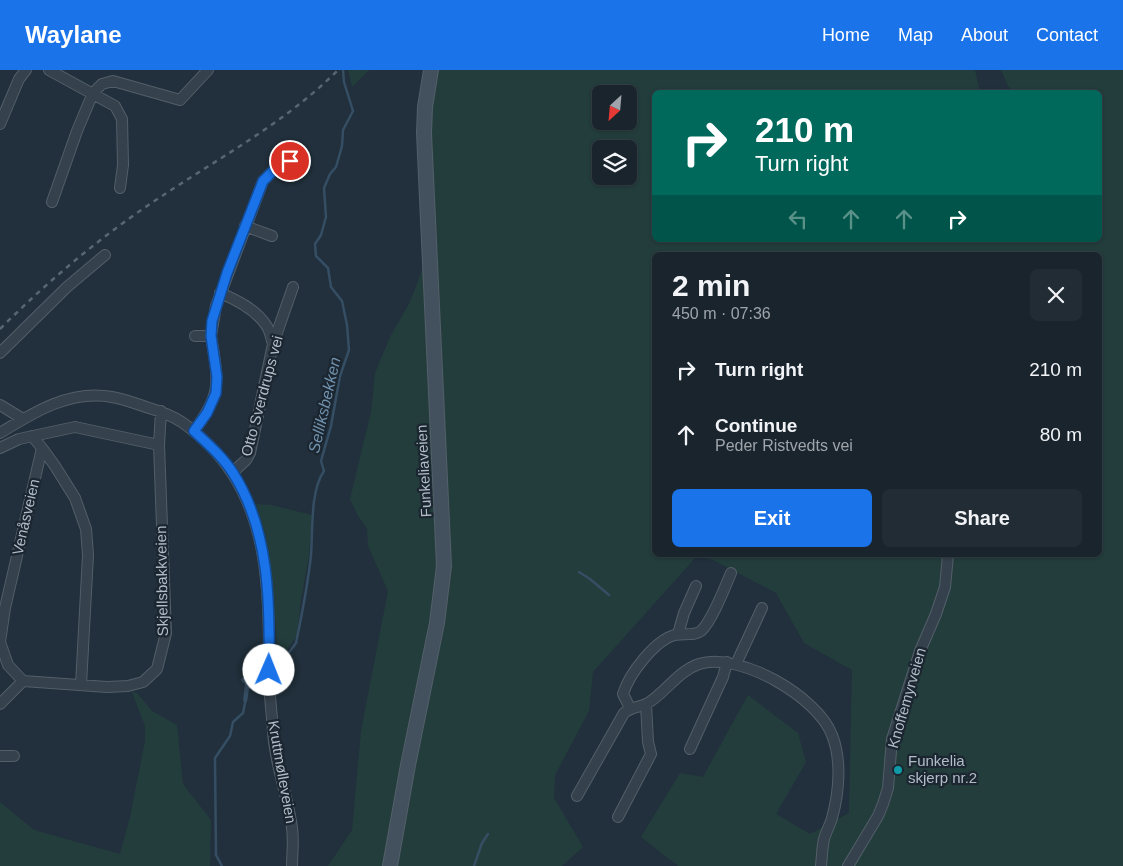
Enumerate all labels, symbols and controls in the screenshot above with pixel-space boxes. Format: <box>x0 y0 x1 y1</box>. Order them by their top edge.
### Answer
text: Waylane <box>25 21 121 48</box>
text: Home <box>822 25 870 45</box>
text: Map <box>898 25 933 45</box>
text: About <box>961 25 1008 45</box>
text: Contact <box>1036 25 1098 45</box>
north arrow <box>592 85 638 130</box>
map controls <box>592 85 637 185</box>
icon: right <box>672 110 737 175</box>
text: 210 m <box>755 110 854 149</box>
pin <box>269 140 311 182</box>
button: layers <box>592 140 637 185</box>
icon: arrive <box>276 147 304 175</box>
text: Turn right <box>755 151 848 176</box>
icon: left <box>784 205 812 233</box>
icon: ahead <box>837 205 865 233</box>
icon: ahead <box>890 205 918 233</box>
icon: right <box>943 205 971 233</box>
text: 2 min <box>672 269 750 302</box>
button: close <box>1030 269 1082 321</box>
text: 450 m · 07:36 <box>672 305 771 322</box>
street label: Otto Sverdrups vei <box>237 334 286 458</box>
water label: Selliksbekken <box>305 355 344 455</box>
icon: right <box>672 356 700 384</box>
text: Turn right <box>715 359 803 380</box>
text: 210 m <box>1029 359 1082 380</box>
text: Continue <box>715 415 797 436</box>
icon: ahead <box>672 421 700 449</box>
street label: Funkeliaveien <box>413 424 434 518</box>
text: 80 m <box>1040 424 1082 445</box>
text: Peder Ristvedts vei <box>715 437 853 454</box>
street label: Venåsveien <box>9 477 43 557</box>
button: Exit <box>672 489 872 547</box>
button: Share <box>882 489 1082 547</box>
street label: Skjellsbakkveien <box>152 525 171 637</box>
position arrow <box>242 643 294 695</box>
street label: Knoffemyrveien <box>884 646 929 750</box>
street label: Kruttmølleveien <box>265 719 300 825</box>
place label: Funkelia skjerp nr.2 <box>908 752 977 786</box>
marker: Funkelia skjerp nr.2 <box>892 764 904 776</box>

